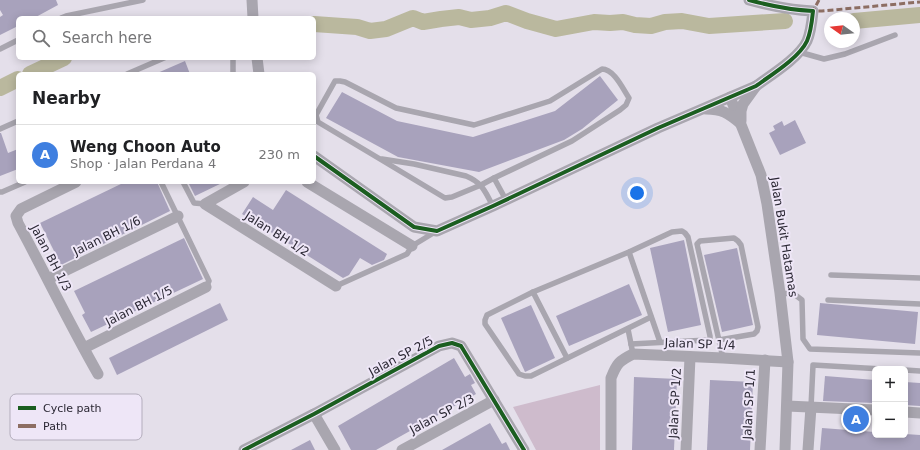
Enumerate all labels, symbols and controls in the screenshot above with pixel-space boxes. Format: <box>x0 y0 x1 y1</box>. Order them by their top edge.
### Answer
north arrow <box>824 12 860 48</box>
search box <box>16 16 316 60</box>
icon: search <box>30 27 52 49</box>
text: Search here <box>62 29 152 47</box>
text: Nearby <box>32 88 101 108</box>
text: Weng Choon Auto <box>70 138 221 156</box>
text: A <box>40 147 50 162</box>
text: 230 m <box>258 147 300 162</box>
text: Shop · Jalan Perdana 4 <box>70 156 216 171</box>
street label: Jalan Bukit Hatamas <box>767 175 800 298</box>
your location <box>627 183 647 203</box>
street label: Jalan BH 1/2 <box>241 208 312 259</box>
street label: Jalan BH 1/6 <box>70 214 143 259</box>
street label: Jalan BH 1/3 <box>27 221 74 294</box>
street label: Jalan BH 1/5 <box>102 283 175 329</box>
street label: Jalan SP 2/5 <box>365 333 436 379</box>
street label: Jalan SP 1/4 <box>663 336 736 352</box>
map controls <box>872 366 908 438</box>
button: + <box>872 366 908 402</box>
street label: Jalan SP 1/2 <box>666 367 684 440</box>
street label: Jalan SP 1/1 <box>740 368 758 441</box>
street label: Jalan SP 2/3 <box>406 391 477 437</box>
legend <box>10 394 142 440</box>
text: Cycle path <box>43 402 102 415</box>
button: − <box>872 402 908 438</box>
pin: A <box>843 404 869 434</box>
text: Path <box>43 420 67 433</box>

